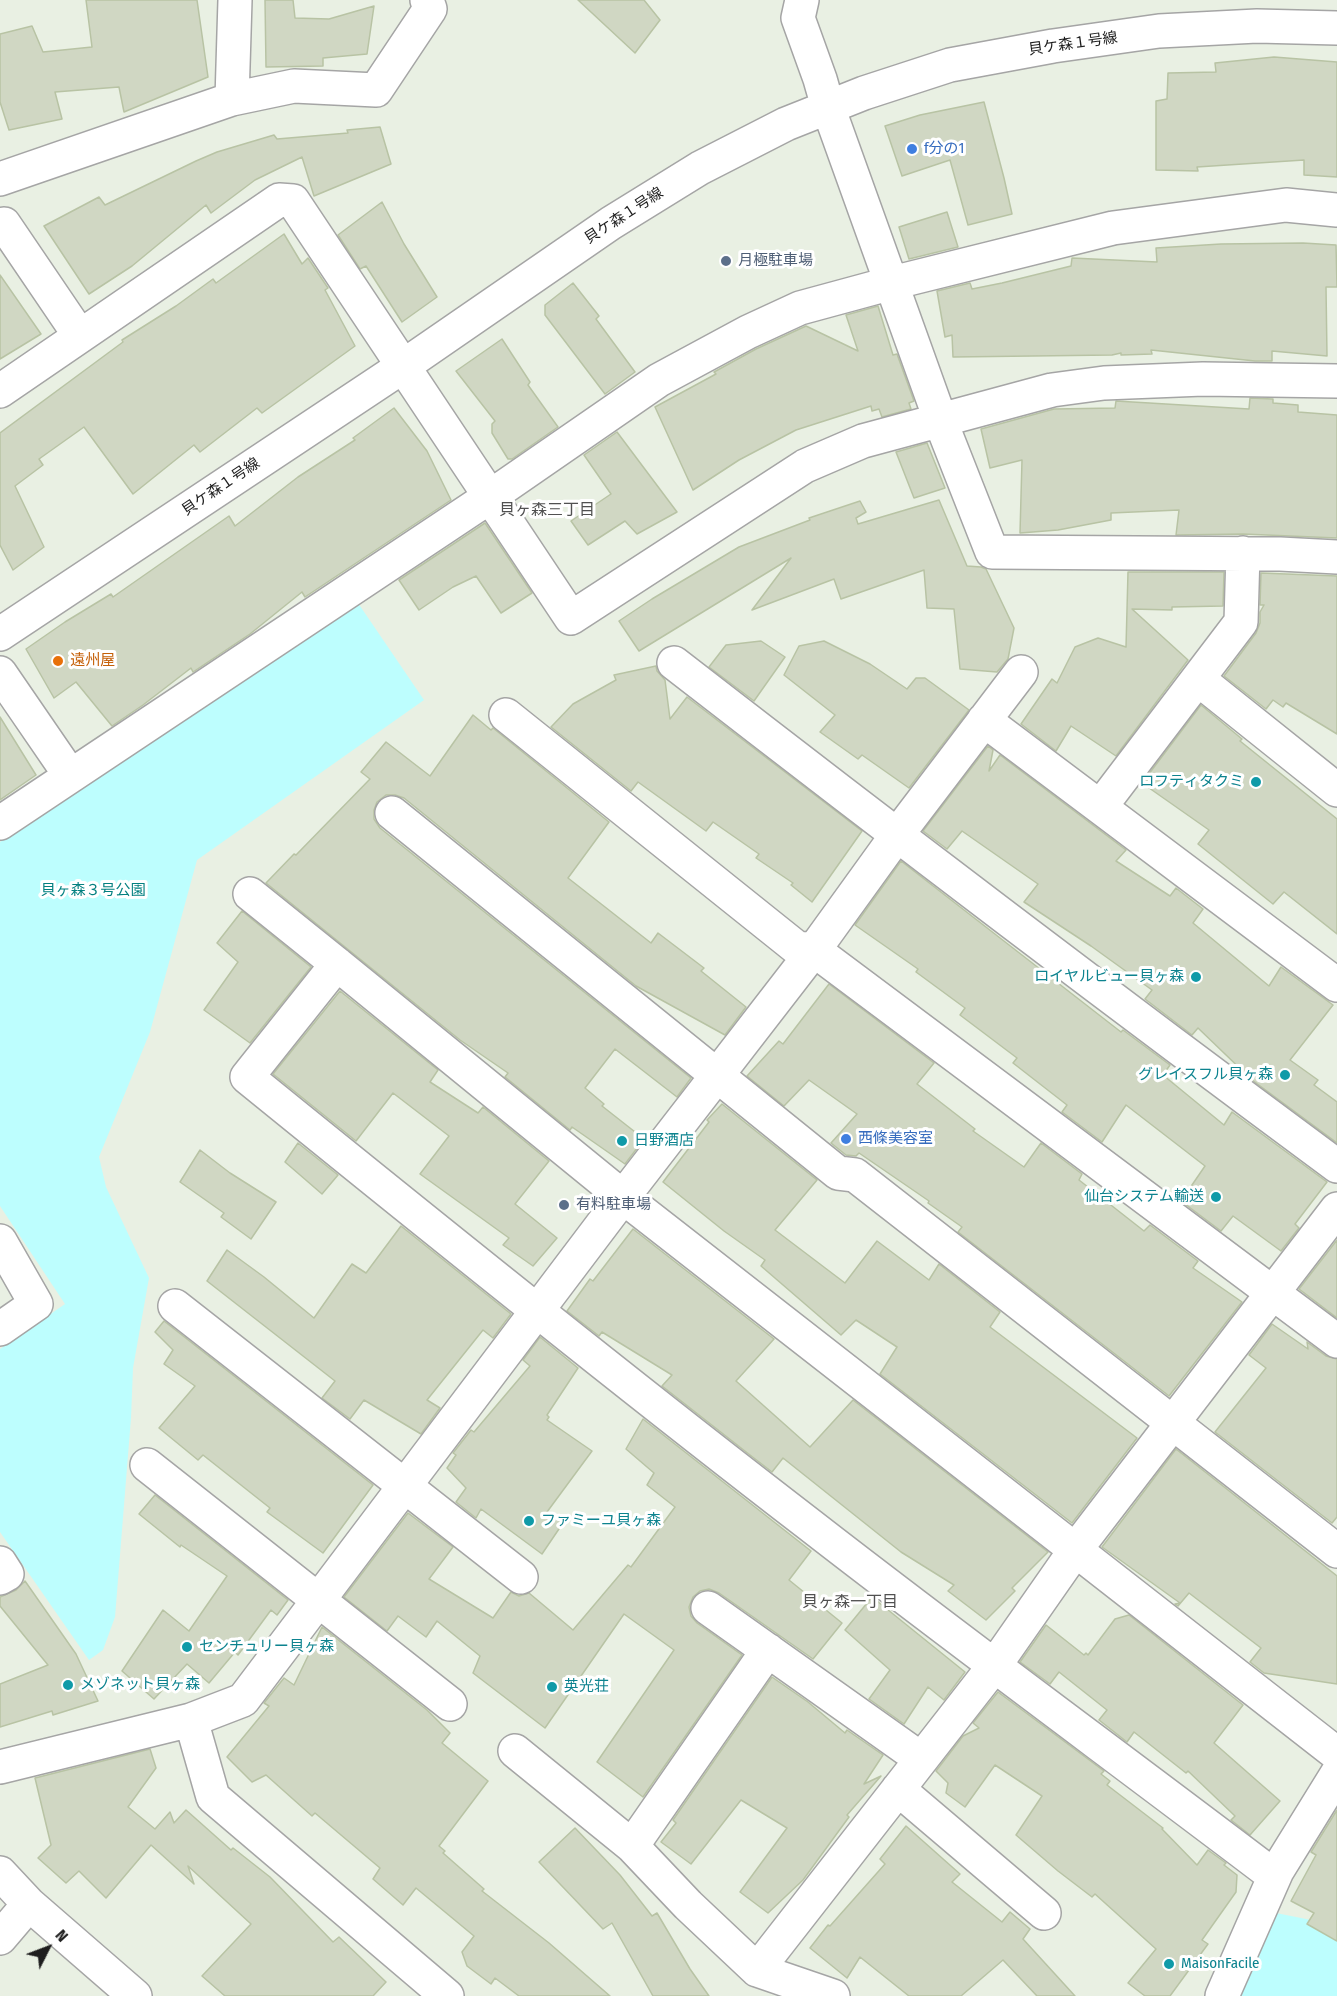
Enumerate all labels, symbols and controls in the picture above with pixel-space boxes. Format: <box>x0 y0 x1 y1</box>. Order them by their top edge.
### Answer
street label: 貝ケ森１号線 <box>1027 29 1119 59</box>
place label: f分の1 <box>924 140 964 158</box>
marker: f分の1 <box>905 142 919 156</box>
street label: 貝ケ森１号線 <box>581 184 667 248</box>
place label: 月極駐車場 <box>738 252 813 270</box>
marker: 月極駐車場 <box>719 254 733 268</box>
street label: 貝ケ森１号線 <box>179 454 263 520</box>
district label: 貝ヶ森三丁目 <box>499 501 595 521</box>
place label: 遠州屋 <box>70 652 115 670</box>
marker: 遠州屋 <box>51 654 65 668</box>
place label: ロフティタクミ <box>1139 773 1244 791</box>
marker: ロフティタクミ <box>1249 775 1263 789</box>
park label: 貝ヶ森３号公園 <box>41 882 145 900</box>
place label: ロイヤルビュー貝ヶ森 <box>1034 968 1184 986</box>
marker: ロイヤルビュー貝ヶ森 <box>1189 970 1203 984</box>
place label: グレイスフル貝ヶ森 <box>1138 1066 1273 1084</box>
marker: グレイスフル貝ヶ森 <box>1278 1068 1292 1082</box>
place label: 西條美容室 <box>858 1130 933 1148</box>
place label: 日野酒店 <box>634 1132 694 1150</box>
marker: 西條美容室 <box>839 1132 853 1146</box>
marker: 日野酒店 <box>615 1134 629 1148</box>
place label: 仙台システム輸送 <box>1084 1188 1204 1206</box>
marker: 仙台システム輸送 <box>1209 1190 1223 1204</box>
place label: 有料駐車場 <box>576 1196 651 1214</box>
marker: 有料駐車場 <box>557 1198 571 1212</box>
place label: ファミーユ貝ヶ森 <box>541 1512 661 1530</box>
marker: ファミーユ貝ヶ森 <box>522 1514 536 1528</box>
district label: 貝ヶ森一丁目 <box>802 1593 898 1613</box>
place label: センチュリー貝ヶ森 <box>199 1638 334 1656</box>
marker: センチュリー貝ヶ森 <box>180 1640 194 1654</box>
place label: メゾネット貝ヶ森 <box>80 1676 200 1694</box>
marker: メゾネット貝ヶ森 <box>61 1678 75 1692</box>
place label: 英光荘 <box>564 1678 609 1696</box>
marker: 英光荘 <box>545 1680 559 1694</box>
north arrow <box>18 1918 78 1978</box>
text: N <box>51 1926 72 1946</box>
place label: MaisonFacile <box>1181 1955 1260 1973</box>
marker: MaisonFacile <box>1162 1957 1176 1971</box>

